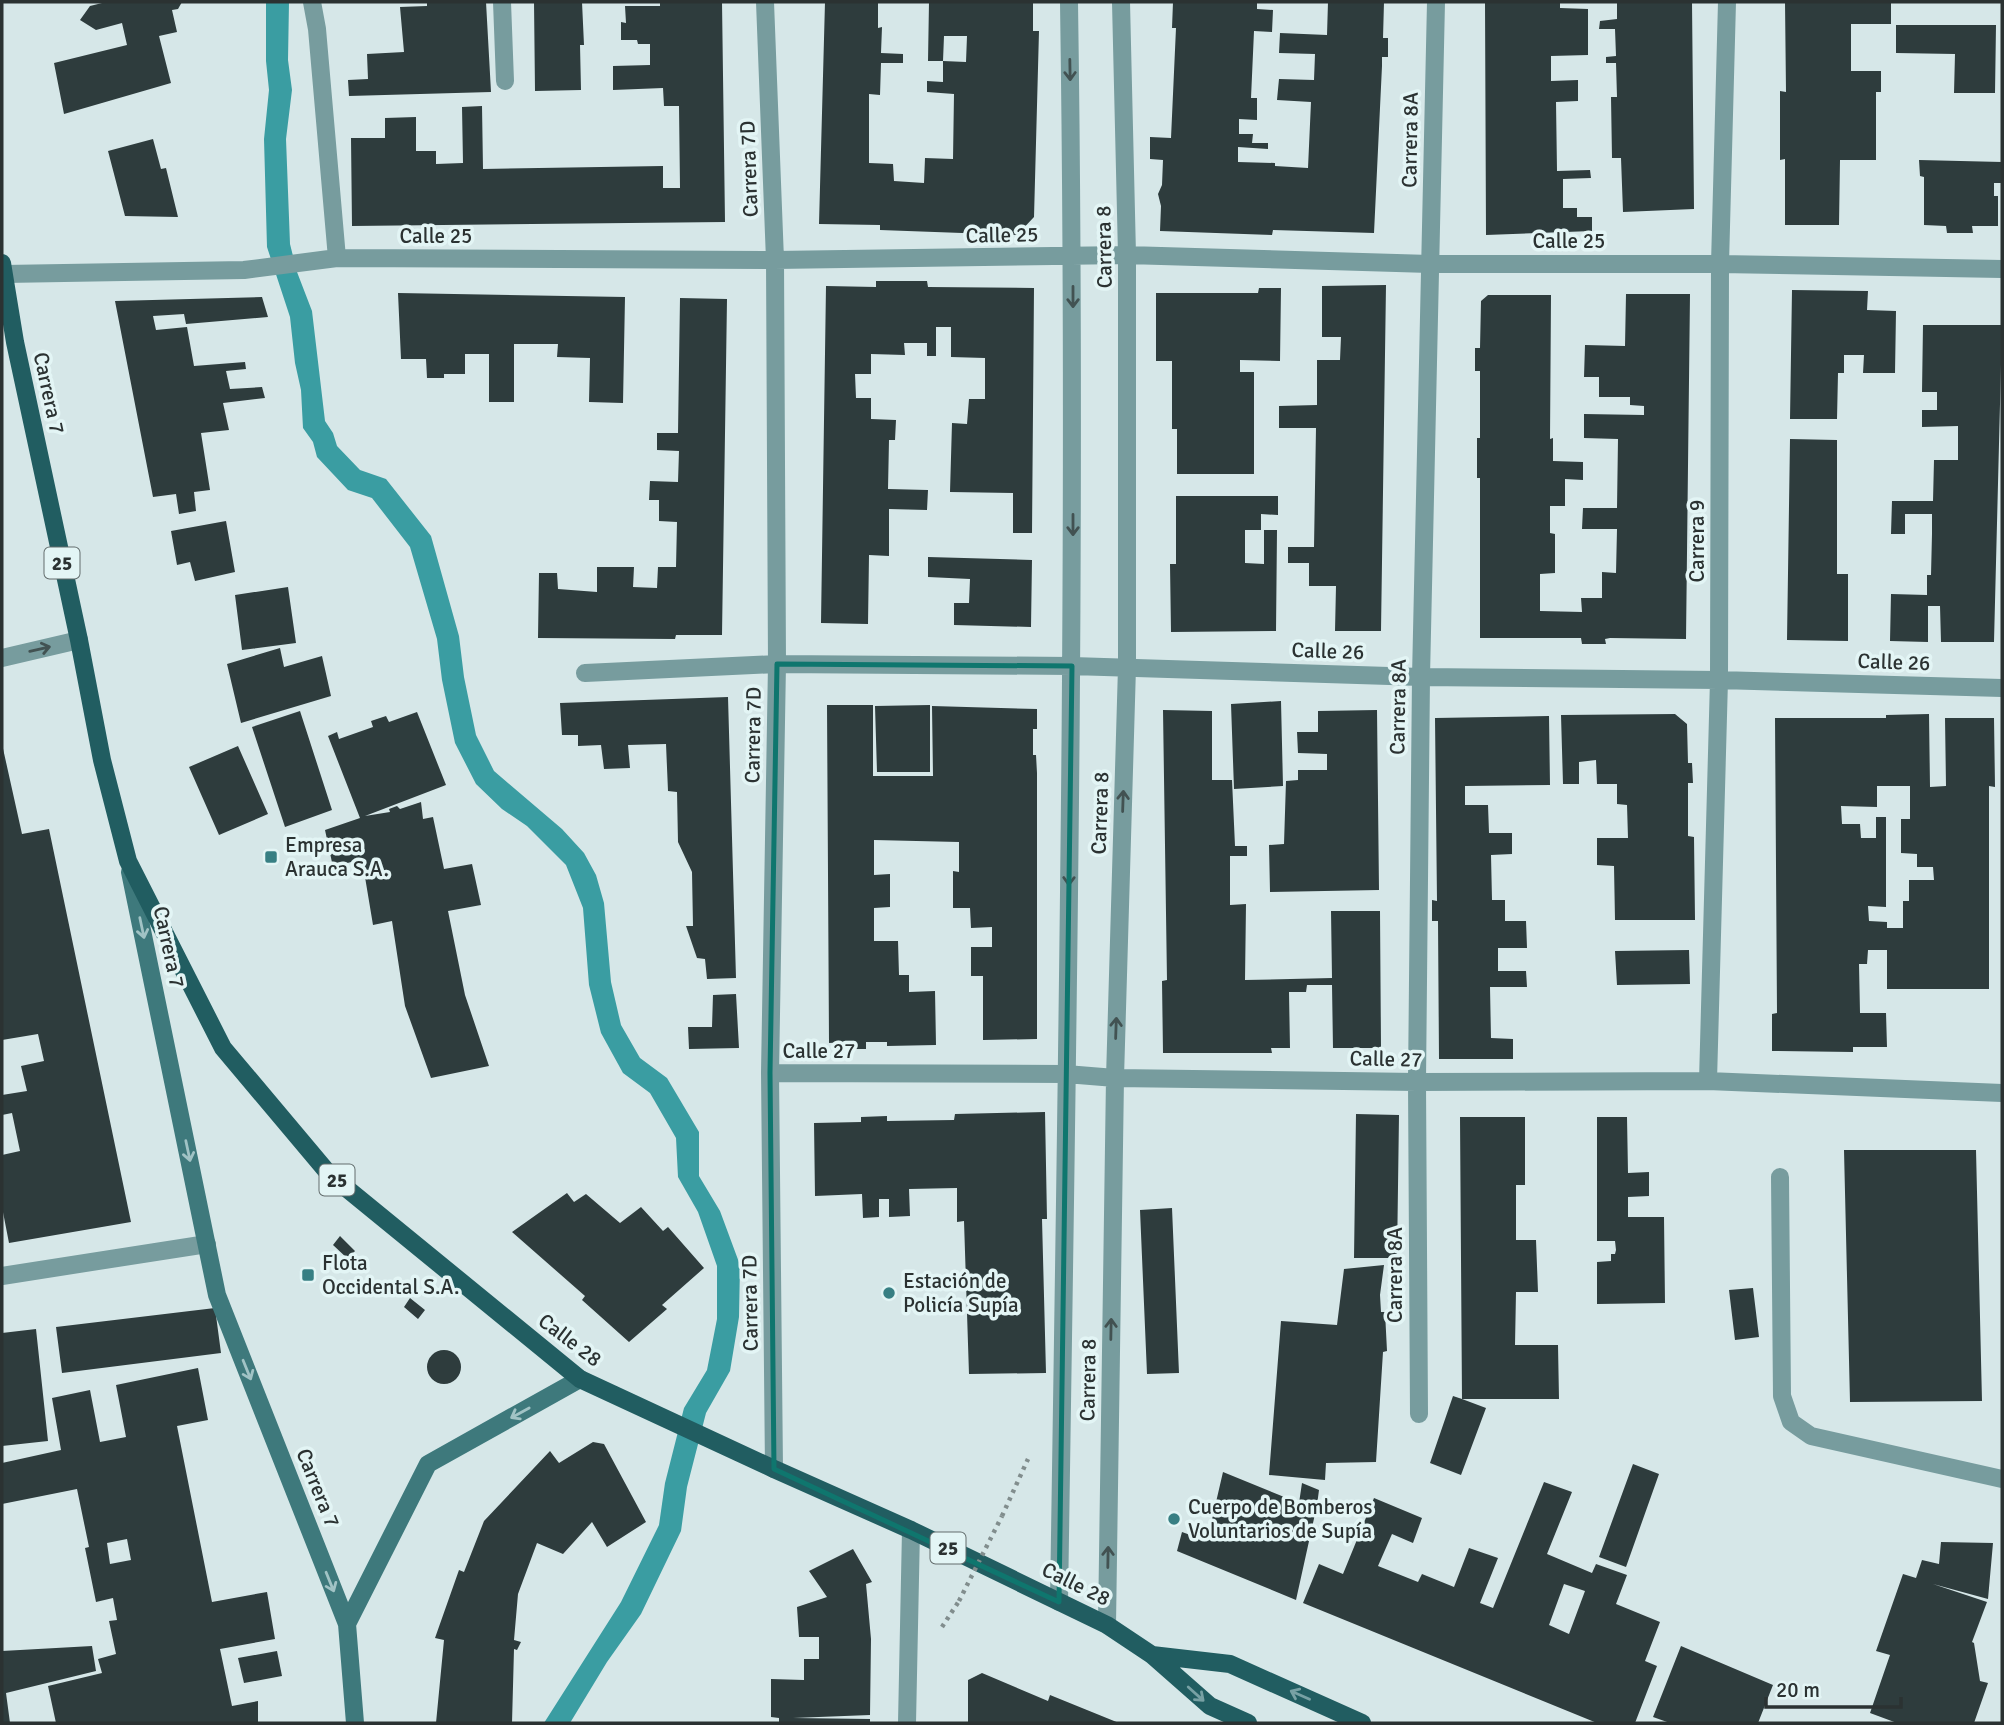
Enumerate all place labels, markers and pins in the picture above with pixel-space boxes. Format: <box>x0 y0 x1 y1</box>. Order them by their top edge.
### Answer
place label: Empresa Arauca S.A. <box>285 832 389 882</box>
marker: Empresa Arauca S.A. <box>263 849 279 865</box>
place label: Flota Occidental S.A. <box>322 1250 460 1300</box>
marker: Flota Occidental S.A. <box>300 1267 316 1283</box>
place label: Estación de Policía Supía <box>903 1268 1019 1318</box>
marker: Estación de Policía Supía <box>881 1285 897 1301</box>
place label: Cuerpo de Bomberos Voluntarios de Supía <box>1188 1494 1373 1544</box>
marker: Cuerpo de Bomberos Voluntarios de Supía <box>1166 1511 1182 1527</box>

